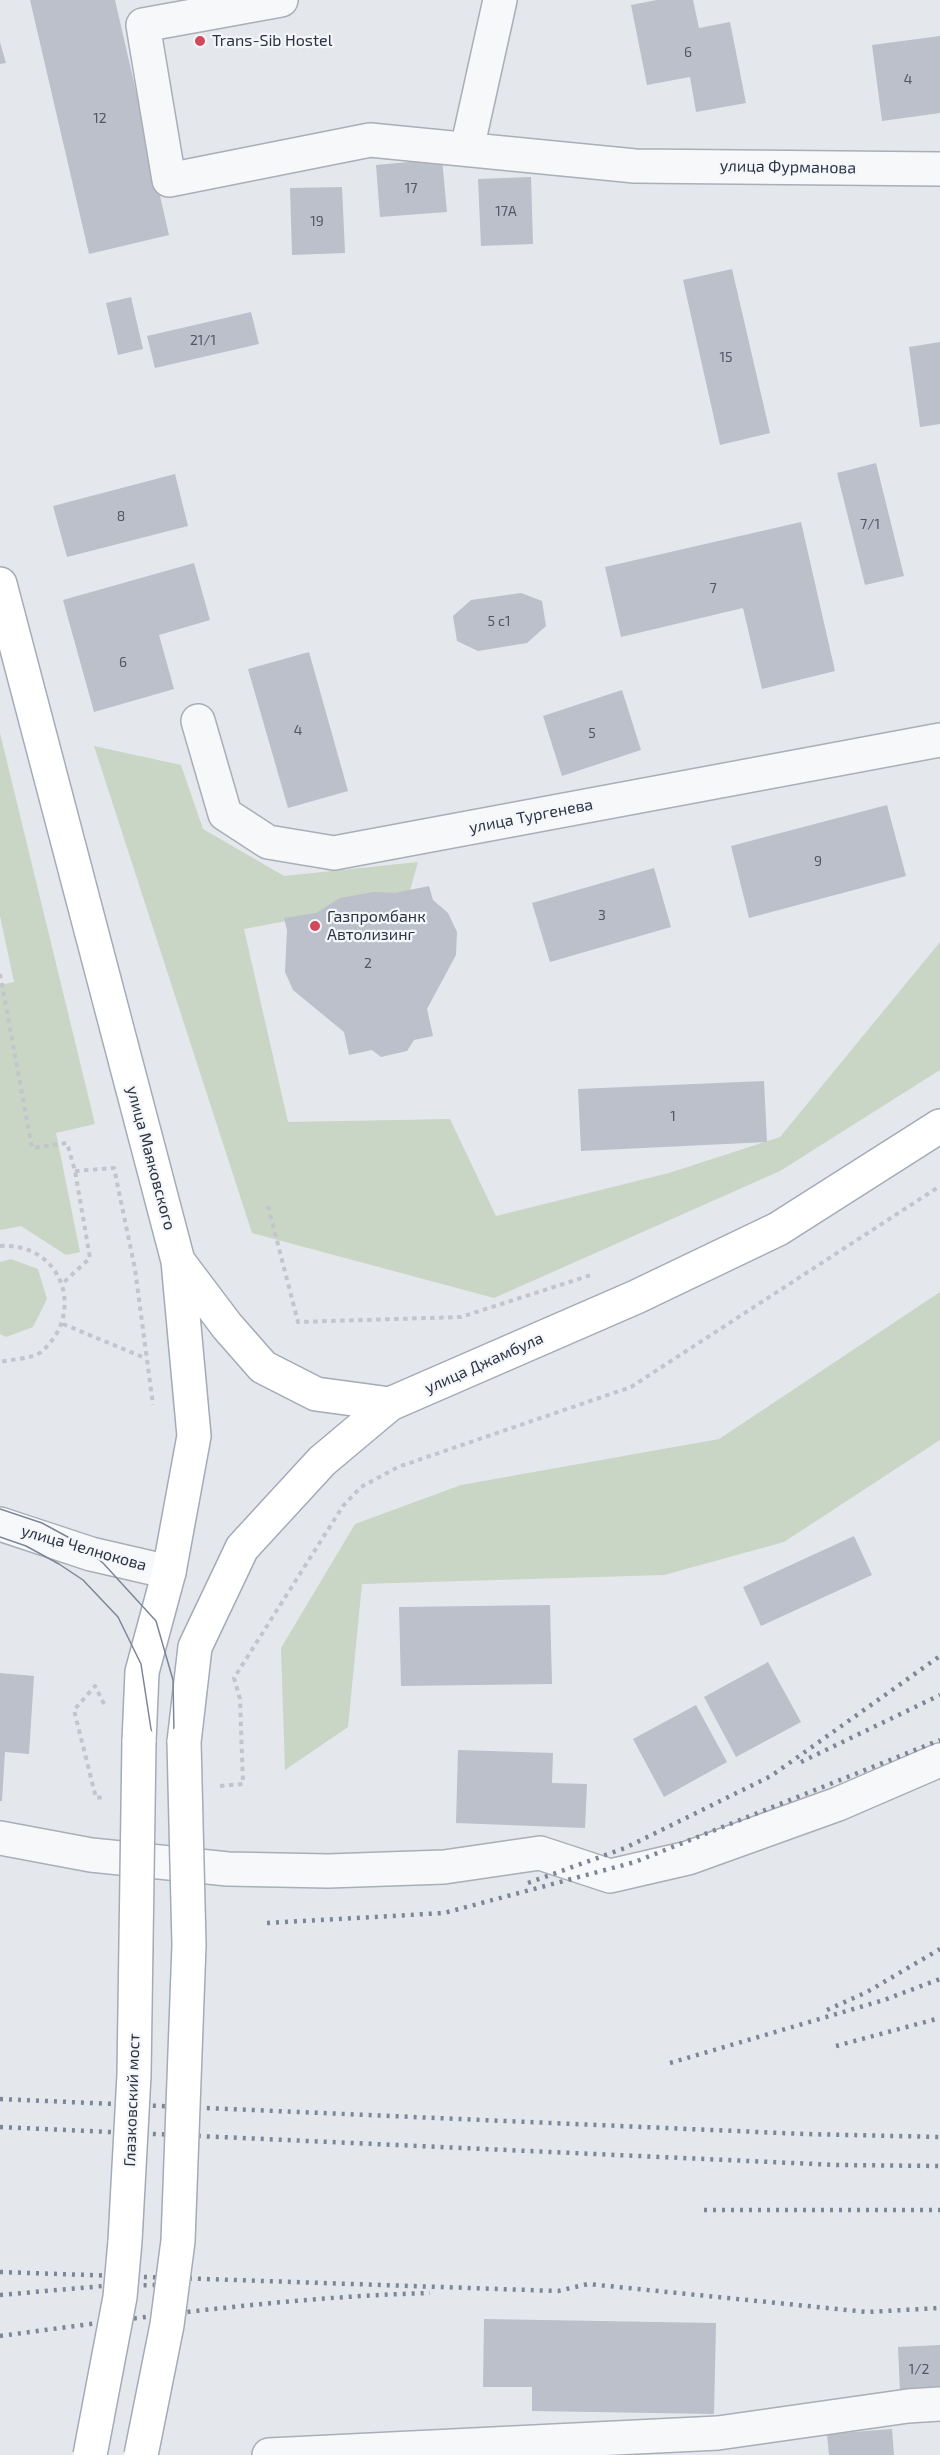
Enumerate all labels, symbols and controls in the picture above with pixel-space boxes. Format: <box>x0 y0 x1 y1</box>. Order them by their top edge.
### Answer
place label: Trans-Sib Hostel <box>212 31 332 51</box>
marker: Trans-Sib Hostel <box>193 34 207 48</box>
house number: 6 <box>684 44 692 60</box>
house number: 4 <box>904 71 912 87</box>
house number: 12 <box>93 110 107 126</box>
street label: улица Фурманова <box>720 156 856 178</box>
house number: 17 <box>405 180 417 196</box>
house number: 17А <box>495 203 517 219</box>
house number: 19 <box>310 213 324 229</box>
house number: 21/1 <box>190 332 216 348</box>
house number: 15 <box>719 349 733 365</box>
house number: 8 <box>117 508 125 524</box>
house number: 7/1 <box>860 516 880 532</box>
house number: 7 <box>709 580 717 596</box>
house number: 5 с1 <box>487 613 511 629</box>
house number: 6 <box>119 654 127 670</box>
house number: 4 <box>294 722 302 738</box>
house number: 5 <box>588 725 596 741</box>
street label: улица Тургенева <box>467 795 595 837</box>
house number: 9 <box>814 853 822 869</box>
place label: Газпромбанк Автолизинг <box>327 907 426 945</box>
house number: 3 <box>598 907 606 923</box>
marker: Газпромбанк Автолизинг <box>308 919 322 933</box>
house number: 2 <box>364 955 372 971</box>
street label: улица Маяковского <box>123 1084 179 1232</box>
house number: 1 <box>670 1108 676 1124</box>
street label: улица Джамбула <box>422 1328 546 1398</box>
street label: улица Челнокова <box>19 1521 149 1575</box>
street label: Глазковский мост <box>120 2033 144 2167</box>
house number: 1/2 <box>909 2361 929 2377</box>

